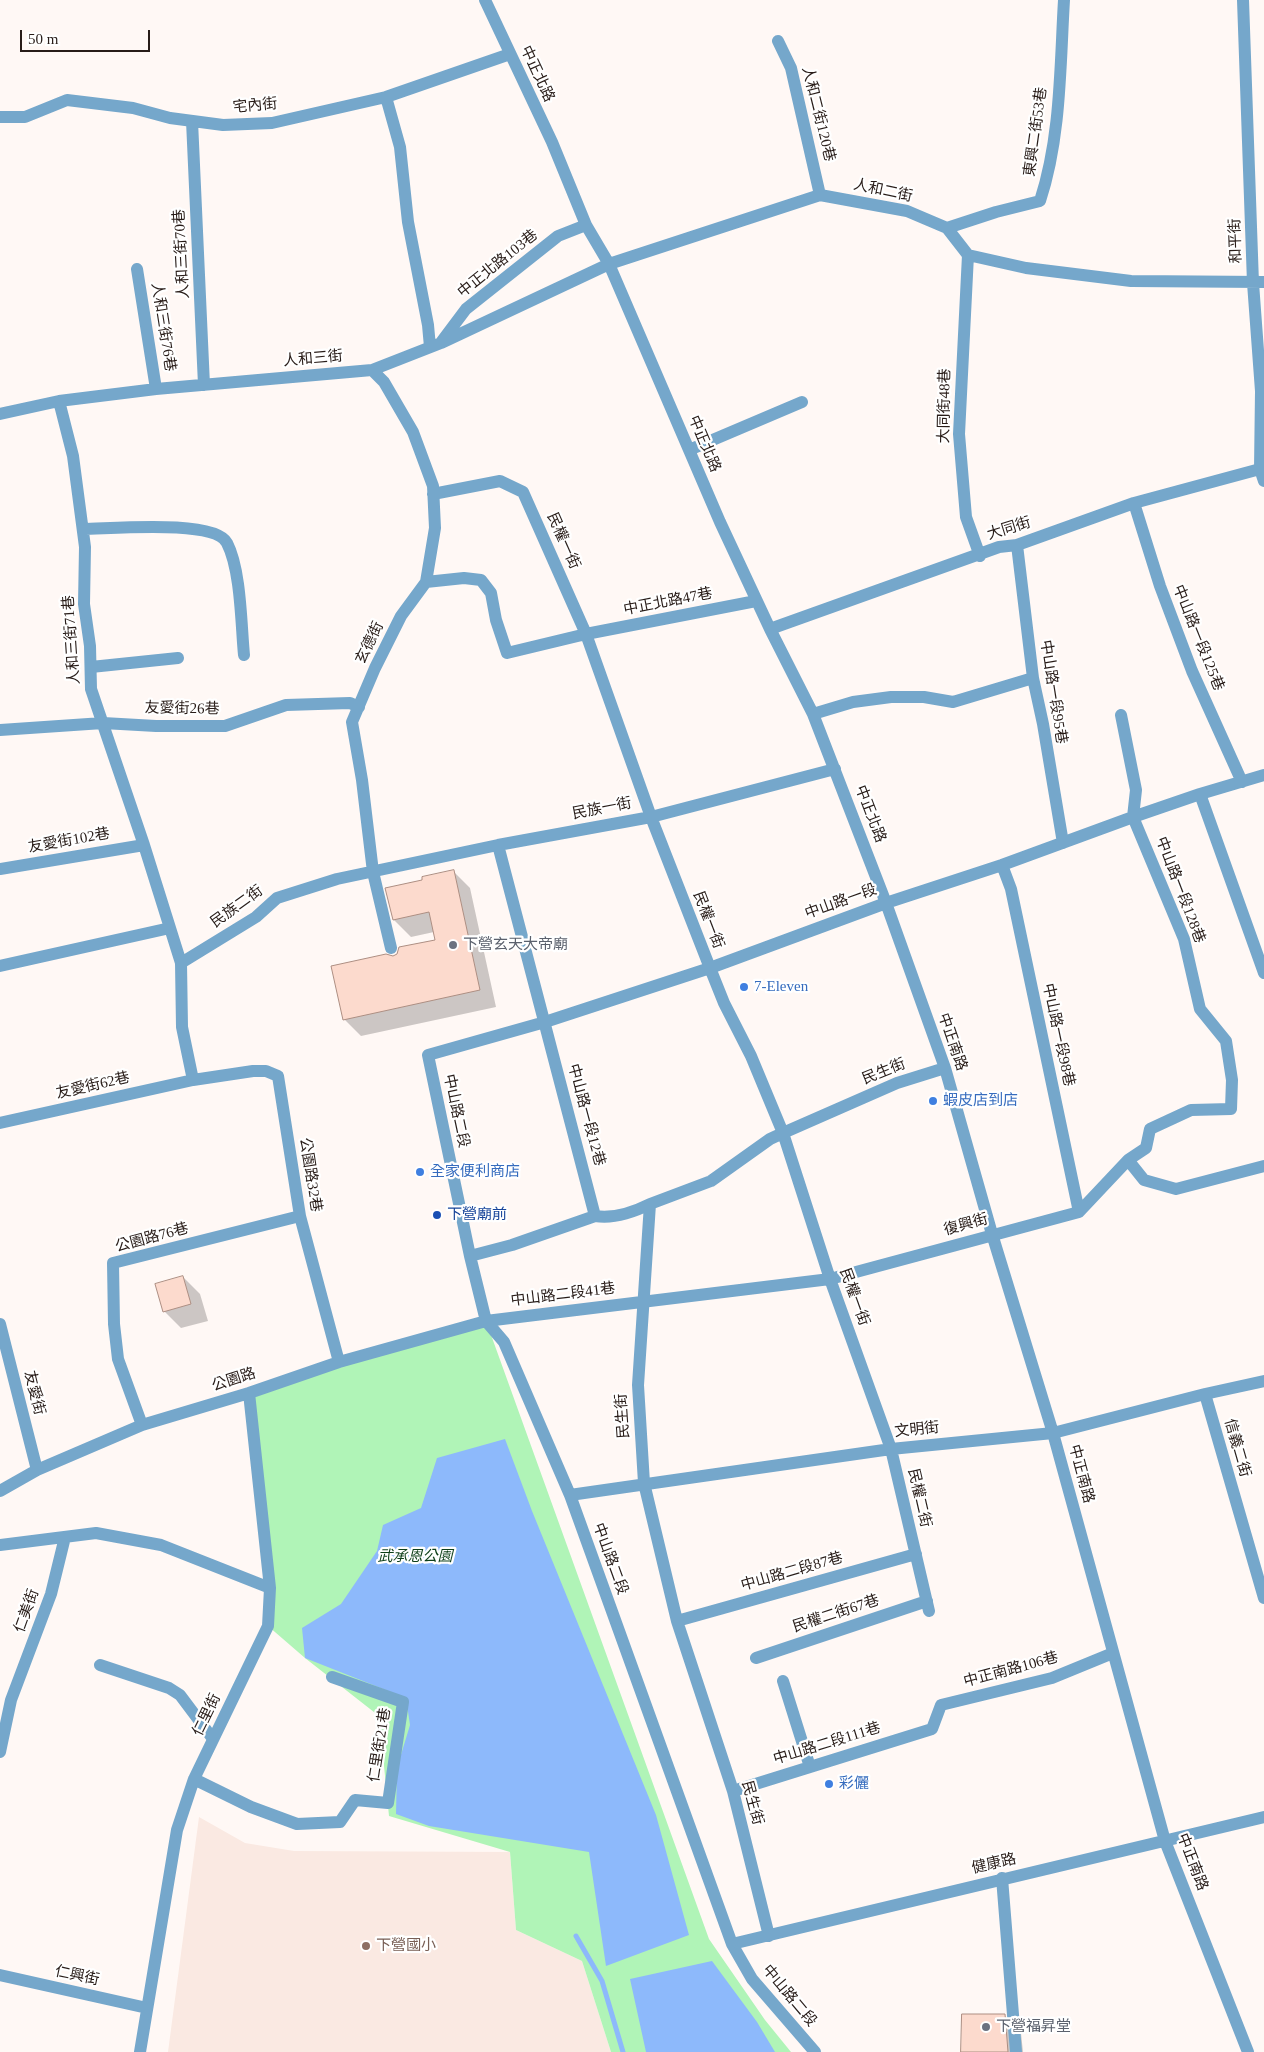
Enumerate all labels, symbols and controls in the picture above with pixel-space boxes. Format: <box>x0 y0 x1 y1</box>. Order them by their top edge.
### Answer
scale bar <box>22 20 152 52</box>
text: 50 m <box>28 31 58 47</box>
street label: 中正北路 <box>516 43 558 105</box>
street label: 人和二街120巷 <box>797 65 839 163</box>
street label: 東興二街53巷 <box>1021 86 1051 178</box>
street label: 宅內街 <box>232 95 278 117</box>
street label: 人和二街 <box>852 176 914 206</box>
street label: 人和三街70巷 <box>171 209 193 299</box>
street label: 和平街 <box>1226 218 1246 264</box>
street label: 中正北路103巷 <box>454 226 542 302</box>
street label: 人和三街76巷 <box>147 281 179 373</box>
street label: 人和三街 <box>282 347 344 371</box>
street label: 大同街48巷 <box>935 368 955 444</box>
street label: 中正北路 <box>684 413 724 475</box>
street label: 民權一街 <box>543 510 583 572</box>
street label: 大同街 <box>985 514 1033 544</box>
street label: 中山路一段125巷 <box>1169 582 1227 694</box>
street label: 中正北路47巷 <box>622 585 714 619</box>
street label: 人和三街71巷 <box>60 594 84 686</box>
street label: 玄德街 <box>352 619 388 667</box>
street label: 中山路一段95巷 <box>1036 639 1070 745</box>
street label: 友愛街26巷 <box>144 699 220 719</box>
street label: 中正北路 <box>851 783 889 845</box>
street label: 民族一街 <box>571 794 633 824</box>
street label: 友愛街102巷 <box>27 825 111 857</box>
street label: 中山路一段128巷 <box>1151 834 1209 946</box>
street label: 中山路一段 <box>803 881 879 923</box>
street label: 民族二街 <box>207 882 267 932</box>
street label: 民權一街 <box>689 889 727 951</box>
place label: 下營玄天大帝廟 <box>463 936 568 954</box>
marker: 下營玄天大帝廟 <box>447 939 459 951</box>
place label: 7-Eleven <box>754 978 808 996</box>
marker: 7-Eleven <box>738 981 750 993</box>
street label: 中山路一段98巷 <box>1038 982 1078 1088</box>
street label: 中正南路 <box>934 1011 970 1073</box>
street label: 民生街 <box>860 1055 908 1089</box>
street label: 中山路一段12巷 <box>564 1062 608 1168</box>
street label: 友愛街62巷 <box>54 1069 132 1103</box>
street label: 中山路二段 <box>439 1072 473 1150</box>
place label: 蝦皮店到店 <box>943 1092 1018 1110</box>
marker: 蝦皮店到店 <box>927 1095 939 1107</box>
street label: 公園路32巷 <box>295 1137 325 1213</box>
place label: 全家便利商店 <box>430 1163 520 1181</box>
marker: 全家便利商店 <box>414 1166 426 1178</box>
place label: 下營廟前 <box>447 1206 507 1224</box>
marker: 下營廟前 <box>431 1209 443 1221</box>
street label: 復興街 <box>942 1210 990 1240</box>
street label: 公園路76巷 <box>113 1220 191 1256</box>
street label: 民權一街 <box>835 1266 873 1328</box>
street label: 中山路二段41巷 <box>510 1280 616 1310</box>
street label: 公園路 <box>210 1364 258 1396</box>
street label: 友愛街 <box>20 1369 48 1417</box>
street label: 民生街 <box>612 1393 634 1439</box>
street label: 信義二街 <box>1220 1417 1254 1479</box>
street label: 文明街 <box>894 1419 940 1441</box>
street label: 中正南路 <box>1065 1443 1097 1505</box>
street label: 民權二街 <box>903 1467 935 1529</box>
street label: 中山路二段 <box>589 1521 631 1597</box>
park label: 武承恩公園 <box>378 1548 452 1566</box>
street label: 中山路二段87巷 <box>739 1549 845 1595</box>
street label: 仁美街 <box>11 1587 43 1635</box>
street label: 民權二街67巷 <box>790 1592 882 1636</box>
street label: 中正南路106巷 <box>962 1649 1060 1691</box>
street label: 仁里街 <box>189 1691 225 1739</box>
street label: 仁里街21巷 <box>365 1707 395 1783</box>
street label: 中山路二段111巷 <box>771 1719 883 1769</box>
place label: 彩儷 <box>839 1775 869 1793</box>
marker: 彩儷 <box>823 1778 835 1790</box>
street label: 民生街 <box>737 1779 767 1827</box>
street label: 中正南路 <box>1173 1831 1211 1893</box>
street label: 健康路 <box>970 1850 1018 1878</box>
place label: 下營國小 <box>376 1937 436 1955</box>
marker: 下營國小 <box>360 1940 372 1952</box>
street label: 中山路二段 <box>758 1961 820 2031</box>
street label: 仁興街 <box>53 1963 101 1989</box>
place label: 下營福昇堂 <box>996 2018 1071 2036</box>
marker: 下營福昇堂 <box>980 2021 992 2033</box>

